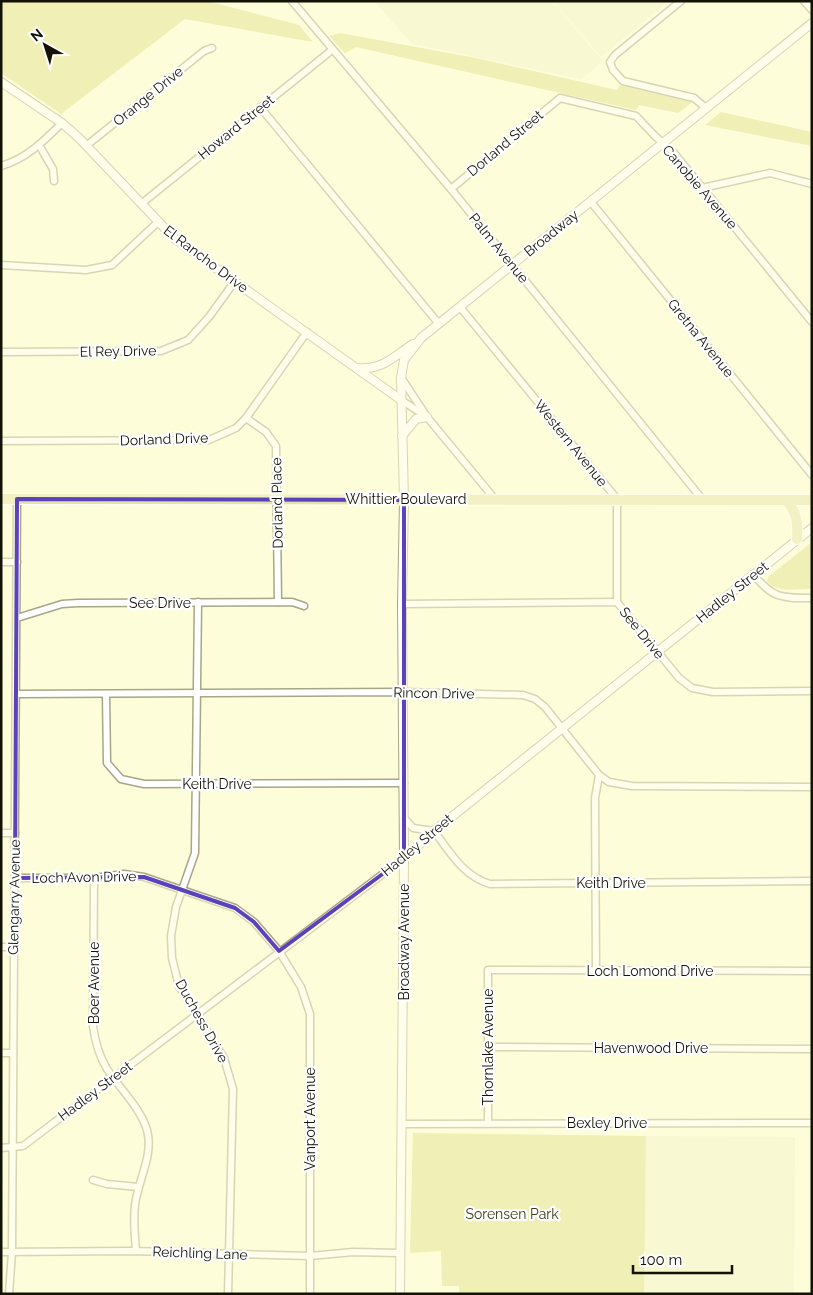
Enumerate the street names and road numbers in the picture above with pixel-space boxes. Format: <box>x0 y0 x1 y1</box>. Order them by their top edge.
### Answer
street label: Orange Drive <box>110 63 186 129</box>
street label: Howard Street <box>195 91 277 162</box>
street label: Dorland Street <box>464 106 546 179</box>
street label: Canobie Avenue <box>659 142 741 232</box>
street label: Broadway <box>521 206 582 260</box>
street label: Palm Avenue <box>466 210 532 286</box>
street label: El Rancho Drive <box>161 222 251 296</box>
street label: Gretna Avenue <box>665 296 737 380</box>
street label: El Rey Drive <box>80 342 156 360</box>
street label: Western Avenue <box>531 396 611 490</box>
street label: Dorland Drive <box>119 429 209 449</box>
street label: Dorland Place <box>268 457 286 549</box>
street label: Whittier Boulevard <box>346 491 466 507</box>
street label: Hadley Street <box>693 558 771 626</box>
street label: See Drive <box>129 595 191 611</box>
street label: See Drive <box>616 604 668 662</box>
street label: Rincon Drive <box>393 684 475 702</box>
street label: Keith Drive <box>182 776 252 792</box>
street label: Hadley Street <box>378 810 456 879</box>
street label: Glengarry Avenue <box>5 839 23 955</box>
street label: Loch Avon Drive <box>31 868 137 886</box>
street label: Keith Drive <box>576 875 646 891</box>
street label: Broadway Avenue <box>396 884 412 1000</box>
street label: Boer Avenue <box>86 942 102 1024</box>
street label: Loch Lomond Drive <box>586 963 714 979</box>
street label: Duchess Drive <box>172 976 232 1066</box>
street label: Thornlake Avenue <box>480 988 496 1106</box>
street label: Havenwood Drive <box>594 1040 708 1056</box>
street label: Hadley Street <box>55 1058 135 1124</box>
street label: Vanport Avenue <box>302 1067 318 1171</box>
street label: Bexley Drive <box>567 1115 647 1131</box>
street label: Reichling Lane <box>152 1243 248 1263</box>

